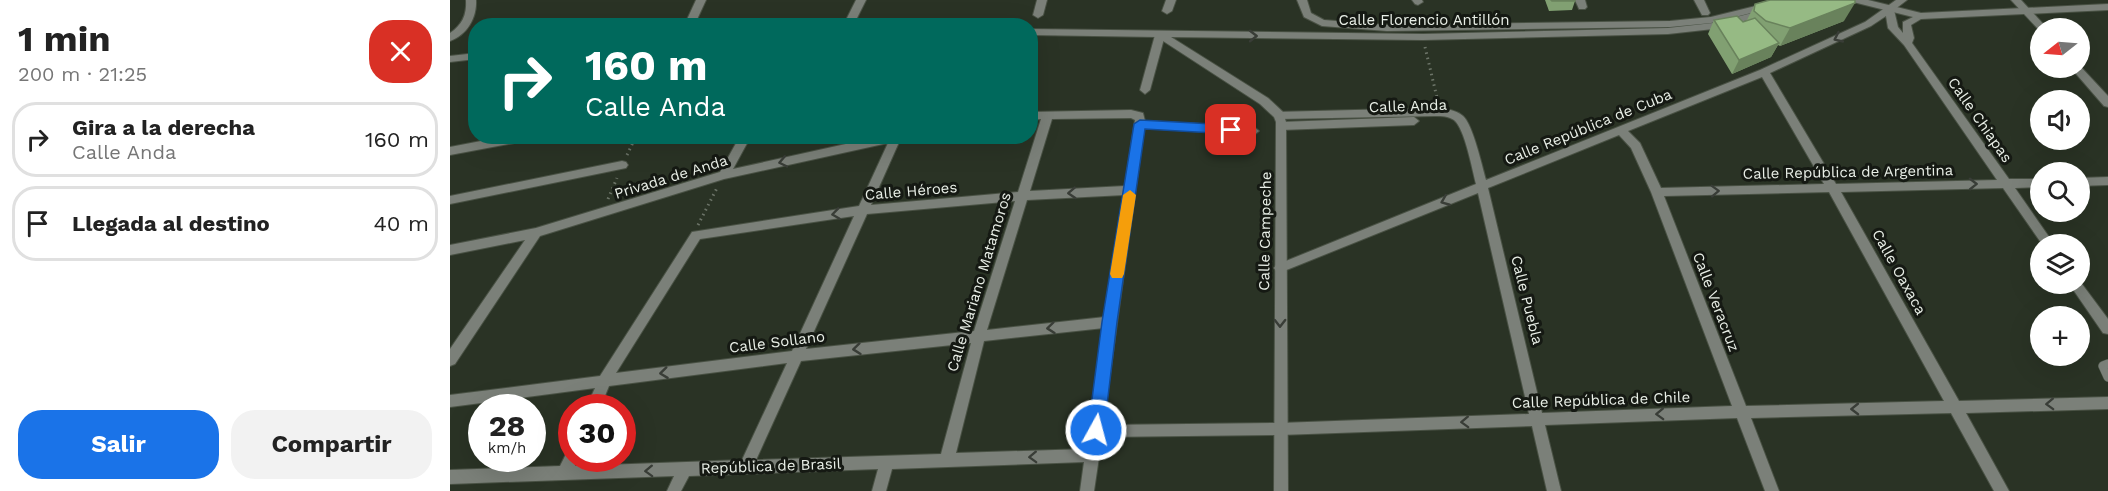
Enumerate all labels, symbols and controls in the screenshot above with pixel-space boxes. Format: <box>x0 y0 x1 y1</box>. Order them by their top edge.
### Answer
street label: Calle Florencio Antillón <box>1338 11 1510 29</box>
text: 1 min <box>18 18 110 60</box>
north arrow <box>2030 18 2090 78</box>
map controls <box>2030 18 2090 366</box>
button: close <box>369 20 432 83</box>
one-way arrow <box>1249 29 1258 42</box>
one-way arrow <box>1833 30 1844 42</box>
text: 160 m <box>585 41 708 90</box>
icon: right <box>486 42 564 120</box>
text: 200 m · 21:25 <box>18 62 147 86</box>
street label: Calle Chiapas <box>1944 74 2016 166</box>
street label: Calle República de Cuba <box>1502 85 1675 169</box>
button: sound <box>2030 90 2090 150</box>
text: Calle Anda <box>585 91 726 123</box>
street label: Calle Anda <box>1369 96 1448 116</box>
pin <box>1205 104 1256 155</box>
icon: arrive <box>1214 113 1247 146</box>
text: Gira a la derecha <box>72 115 255 140</box>
icon: right <box>21 123 54 156</box>
text: 160 m <box>365 127 429 152</box>
text: Calle Anda <box>72 140 176 164</box>
street label: Privada de Anda <box>612 151 730 203</box>
one-way arrow <box>778 155 788 168</box>
street label: Calle República de Argentina <box>1743 161 1954 183</box>
button: search <box>2030 162 2090 222</box>
street label: Calle Campeche <box>1255 171 1275 291</box>
street label: Calle Héroes <box>864 178 958 204</box>
one-way arrow <box>1969 178 1978 191</box>
one-way arrow <box>1711 184 1720 197</box>
one-way arrow <box>1068 187 1077 200</box>
street label: Calle Mariano Matamoros <box>943 190 1015 374</box>
one-way arrow <box>1440 194 1451 206</box>
icon: arrive <box>21 207 54 240</box>
one-way arrow <box>831 208 841 220</box>
text: Llegada al destino <box>72 211 270 236</box>
text: 40 m <box>373 211 429 236</box>
street label: Calle Oaxaca <box>1868 226 1930 318</box>
button: layers <box>2030 234 2090 294</box>
street label: Calle Veracruz <box>1689 250 1743 354</box>
street label: Calle Puebla <box>1507 254 1547 347</box>
button: + <box>2030 306 2090 366</box>
one-way arrow <box>1274 319 1286 328</box>
one-way arrow <box>1047 321 1056 334</box>
street label: Calle Sollano <box>728 327 826 357</box>
one-way arrow <box>853 342 862 355</box>
one-way arrow <box>659 366 668 378</box>
street label: Calle República de Chile <box>1512 388 1690 412</box>
speed limit sign: 30 <box>558 394 636 472</box>
position arrow <box>1064 398 1128 462</box>
one-way arrow <box>2045 398 2054 411</box>
one-way arrow <box>1850 403 1859 415</box>
text: 28 <box>489 408 525 443</box>
one-way arrow <box>1655 408 1664 421</box>
button: Salir <box>18 410 219 479</box>
button: Compartir <box>231 410 432 479</box>
one-way arrow <box>1460 415 1469 428</box>
text: km/h <box>488 439 526 457</box>
one-way arrow <box>1029 450 1038 463</box>
street label: República de Brasil <box>700 455 842 477</box>
one-way arrow <box>645 465 654 477</box>

